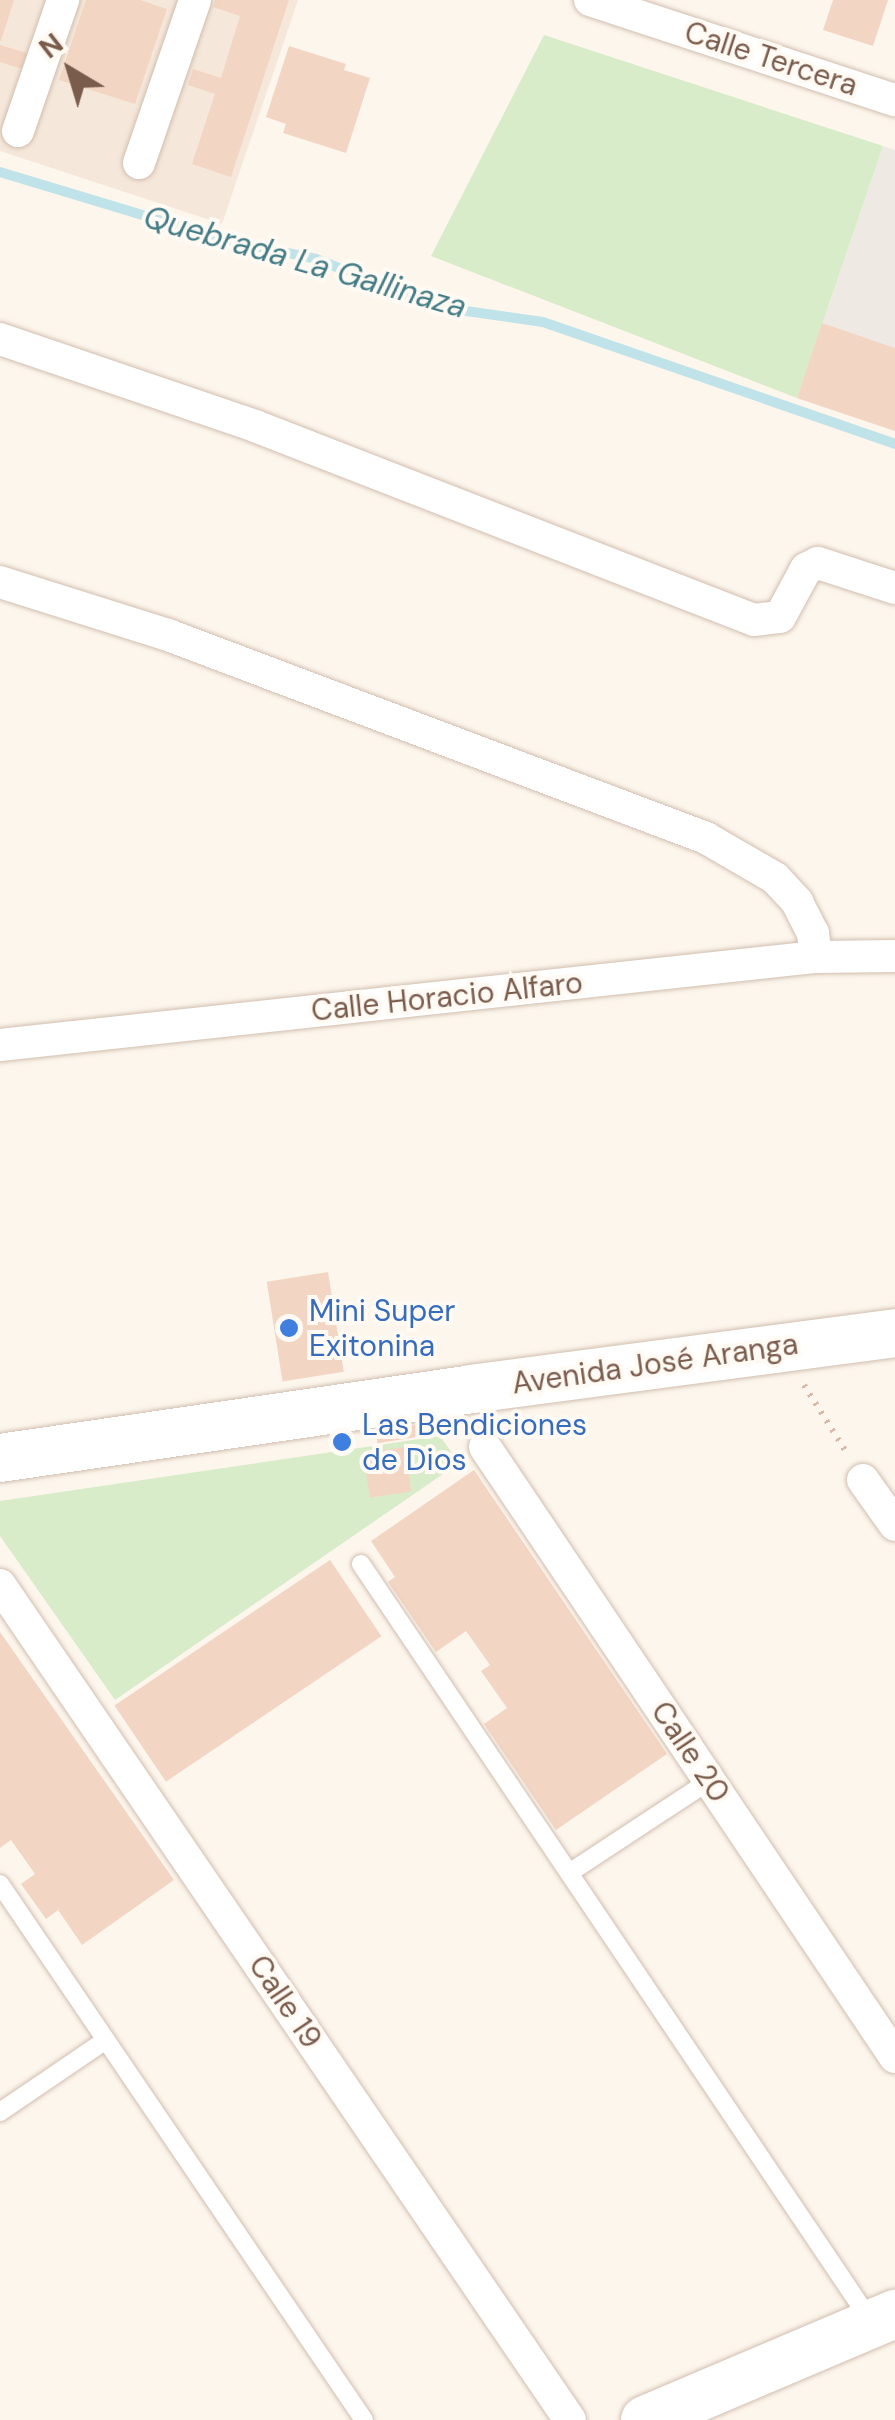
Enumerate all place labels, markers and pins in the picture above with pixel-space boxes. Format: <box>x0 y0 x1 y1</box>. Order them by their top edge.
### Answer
place label: Mini Super Exitonina <box>309 1293 455 1364</box>
marker: Mini Super Exitonina <box>278 1317 300 1339</box>
place label: Las Bendiciones de Dios <box>362 1407 587 1478</box>
marker: Las Bendiciones de Dios <box>331 1431 353 1453</box>

